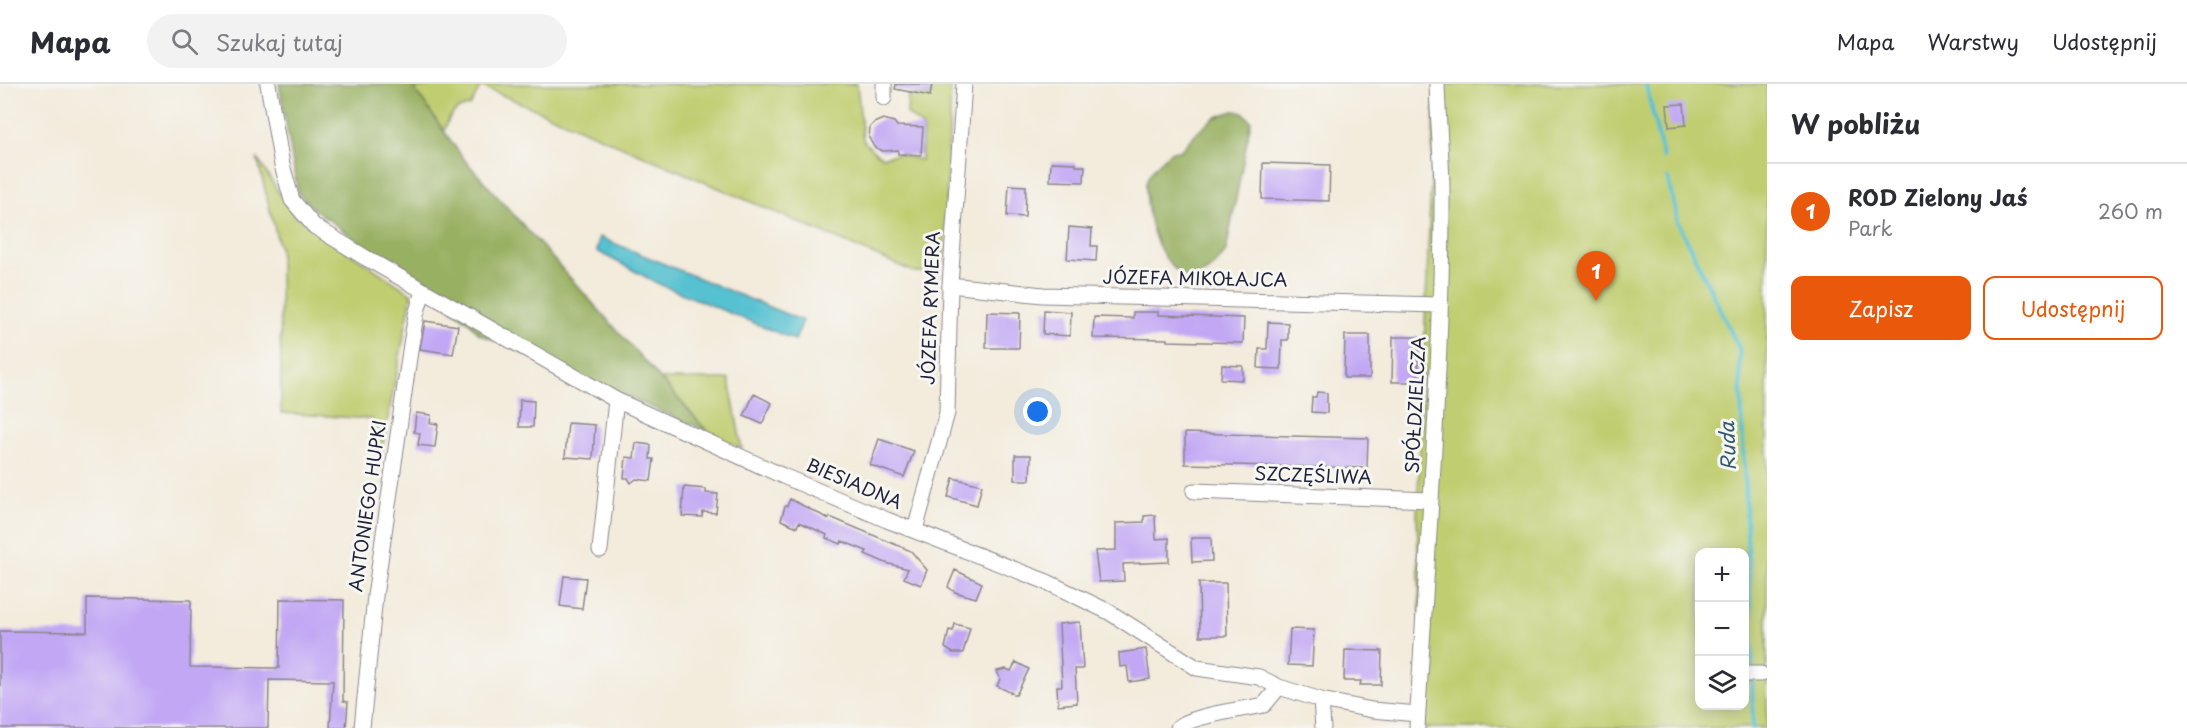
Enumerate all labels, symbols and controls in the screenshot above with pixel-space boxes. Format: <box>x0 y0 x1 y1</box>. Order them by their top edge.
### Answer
search box <box>147 14 567 68</box>
text: Mapa <box>30 20 111 63</box>
icon: search <box>168 25 201 58</box>
text: Szukaj tutaj <box>216 25 343 58</box>
text: Mapa <box>1837 25 1895 57</box>
text: Warstwy <box>1928 25 2019 57</box>
text: Udostępnij <box>2052 25 2157 57</box>
text: W pobliżu <box>1791 104 1920 143</box>
text: ROD Zielony Jaś <box>1848 180 2027 213</box>
text: 1 <box>1806 196 1815 226</box>
text: 260 m <box>2098 196 2163 226</box>
text: Park <box>1848 213 1893 243</box>
street label: JÓZEFA RYMERA <box>913 231 946 385</box>
pin: 1 <box>1576 252 1616 301</box>
street label: JÓZEFA MIKOŁAJCA <box>1102 262 1288 293</box>
button: Zapisz <box>1791 276 1971 340</box>
button: Udostępnij <box>1983 276 2163 340</box>
street label: SPÓŁDZIELCZA <box>1397 335 1432 474</box>
your location <box>1023 397 1052 426</box>
street label: ANTONIEGO HUPKI <box>341 418 392 593</box>
water label: Ruda <box>1711 420 1743 471</box>
street label: BIESIADNA <box>802 450 907 515</box>
street label: SZCZĘŚLIWA <box>1254 459 1372 490</box>
map controls <box>1695 548 1749 710</box>
button: + <box>1695 548 1749 602</box>
button: − <box>1695 602 1749 656</box>
button: layers <box>1695 656 1749 710</box>

